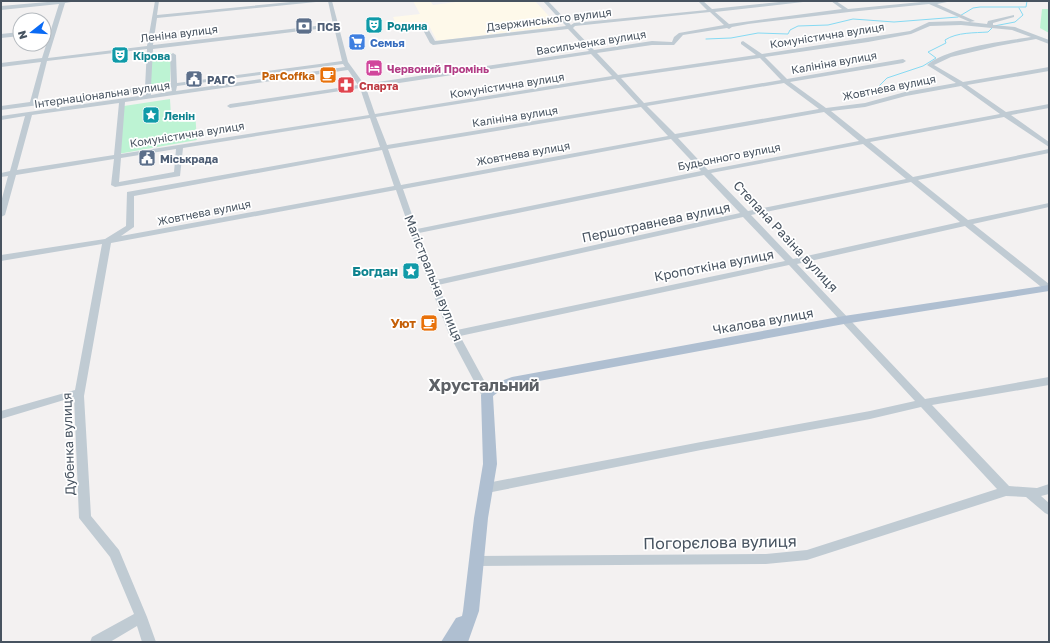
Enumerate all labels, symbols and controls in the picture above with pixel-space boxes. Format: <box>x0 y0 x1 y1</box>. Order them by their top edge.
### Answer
street label: Дзержинського вулиця <box>486 5 612 33</box>
north arrow <box>12 12 52 52</box>
theatre icon: Родина <box>364 15 384 35</box>
bank icon: ПСБ <box>294 16 314 36</box>
place label: Родина <box>387 19 427 32</box>
place label: ПСБ <box>317 20 341 33</box>
street label: Комуністична вулиця <box>769 20 885 50</box>
street label: Леніна вулиця <box>140 22 218 44</box>
street label: Васильченка вулиця <box>535 27 647 57</box>
text: N <box>15 29 29 41</box>
supermarket icon: Семья <box>347 32 367 52</box>
place label: Семья <box>370 36 405 49</box>
theatre icon: Кірова <box>110 45 130 65</box>
street label: Калініна вулиця <box>790 48 878 76</box>
place label: Кірова <box>133 49 170 62</box>
hotel icon: Червоний Промінь <box>364 58 384 78</box>
place label: Червоний Промінь <box>387 62 489 75</box>
cafe icon: ParCoffka <box>318 65 338 85</box>
public building icon: РАГС <box>184 69 204 89</box>
place label: ParCoffka <box>262 69 315 82</box>
street label: Комуністична вулиця <box>449 70 565 100</box>
street label: Жовтнева вулиця <box>841 72 937 102</box>
place label: РАГС <box>207 73 236 86</box>
pharmacy icon: Спарта <box>336 75 356 95</box>
street label: Інтернаціональна вулиця <box>33 78 171 110</box>
place label: Спарта <box>359 79 398 92</box>
street label: Калініна вулиця <box>471 103 559 129</box>
place icon: Ленін <box>141 105 161 125</box>
place label: Ленін <box>164 109 195 122</box>
street label: Комуністична вулиця <box>129 119 245 149</box>
street label: Жовтнева вулиця <box>475 138 571 168</box>
street label: Будьонного вулиця <box>676 140 782 172</box>
public building icon: Міськрада <box>137 148 157 168</box>
place label: Міськрада <box>160 152 218 165</box>
street label: Степана Разіна вулиця <box>730 177 842 295</box>
street label: Жовтнева вулиця <box>156 197 252 227</box>
street label: Першотравнева вулиця <box>580 198 732 246</box>
street label: Магістральна вулиця <box>401 212 467 344</box>
street label: Кропоткіна вулиця <box>653 246 775 284</box>
place icon: Богдан <box>401 261 421 281</box>
place label: Богдан <box>352 263 398 279</box>
street label: Чкалова вулиця <box>711 304 815 338</box>
cafe icon: Уют <box>419 313 439 333</box>
place label: Уют <box>390 315 416 331</box>
district label: Хрустальний <box>429 374 539 395</box>
street label: Дубенка вулиця <box>58 392 78 496</box>
street label: Погорєлова вулиця <box>643 531 797 553</box>

